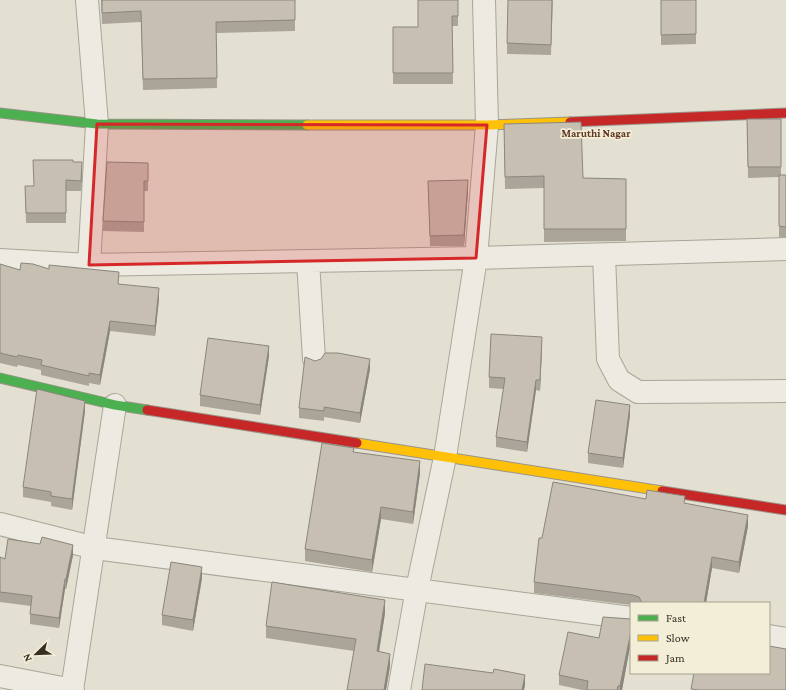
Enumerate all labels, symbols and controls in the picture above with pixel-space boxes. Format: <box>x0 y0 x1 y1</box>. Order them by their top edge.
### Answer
district label: Maruthi Nagar <box>561 127 631 139</box>
legend <box>630 602 770 674</box>
text: Fast <box>666 611 687 625</box>
text: Slow <box>666 631 690 645</box>
north arrow <box>16 634 56 674</box>
text: Jam <box>665 651 685 665</box>
text: N <box>20 652 34 664</box>

